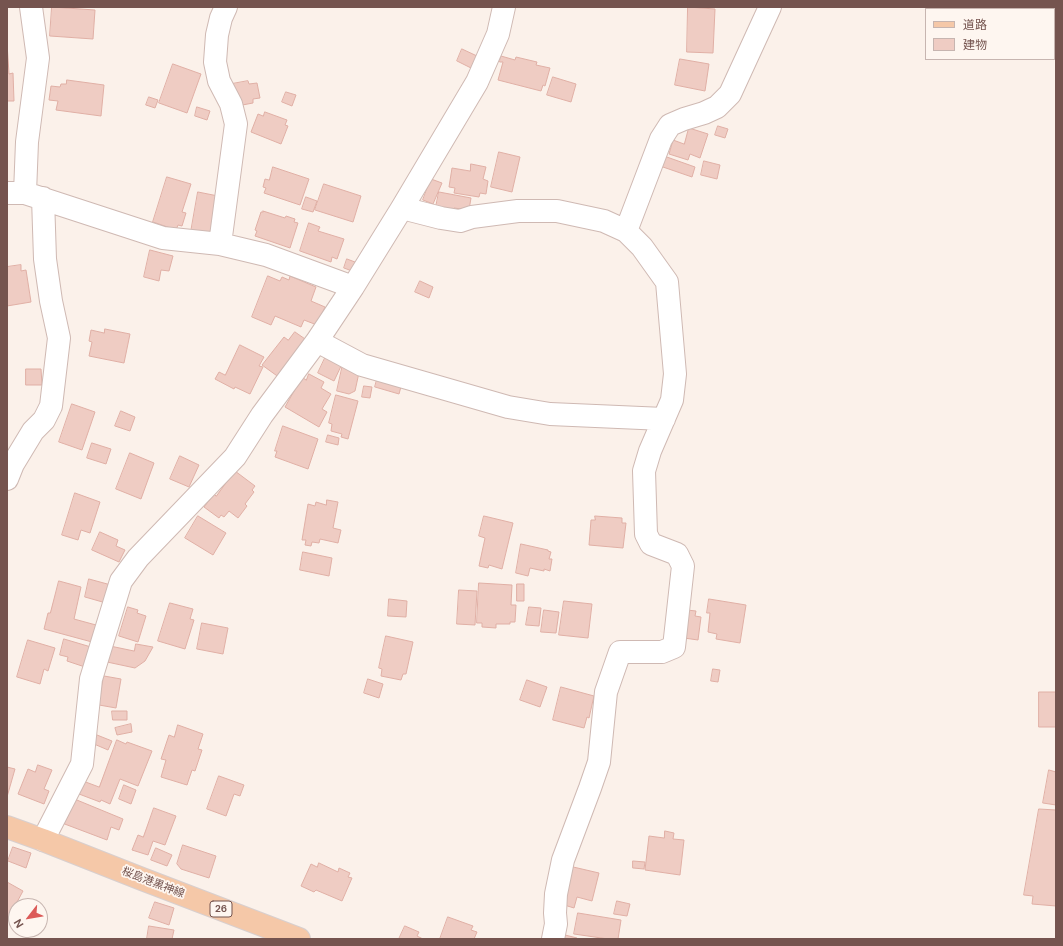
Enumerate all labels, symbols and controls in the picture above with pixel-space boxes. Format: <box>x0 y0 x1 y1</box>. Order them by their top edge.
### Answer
legend <box>925 8 1055 60</box>
text: 道路 <box>963 17 987 33</box>
text: 建物 <box>963 37 987 53</box>
street label: 桜島港黒神線 <box>120 865 186 901</box>
north arrow <box>8 898 48 938</box>
road number: 26 <box>210 901 232 917</box>
text: N <box>11 917 27 931</box>

